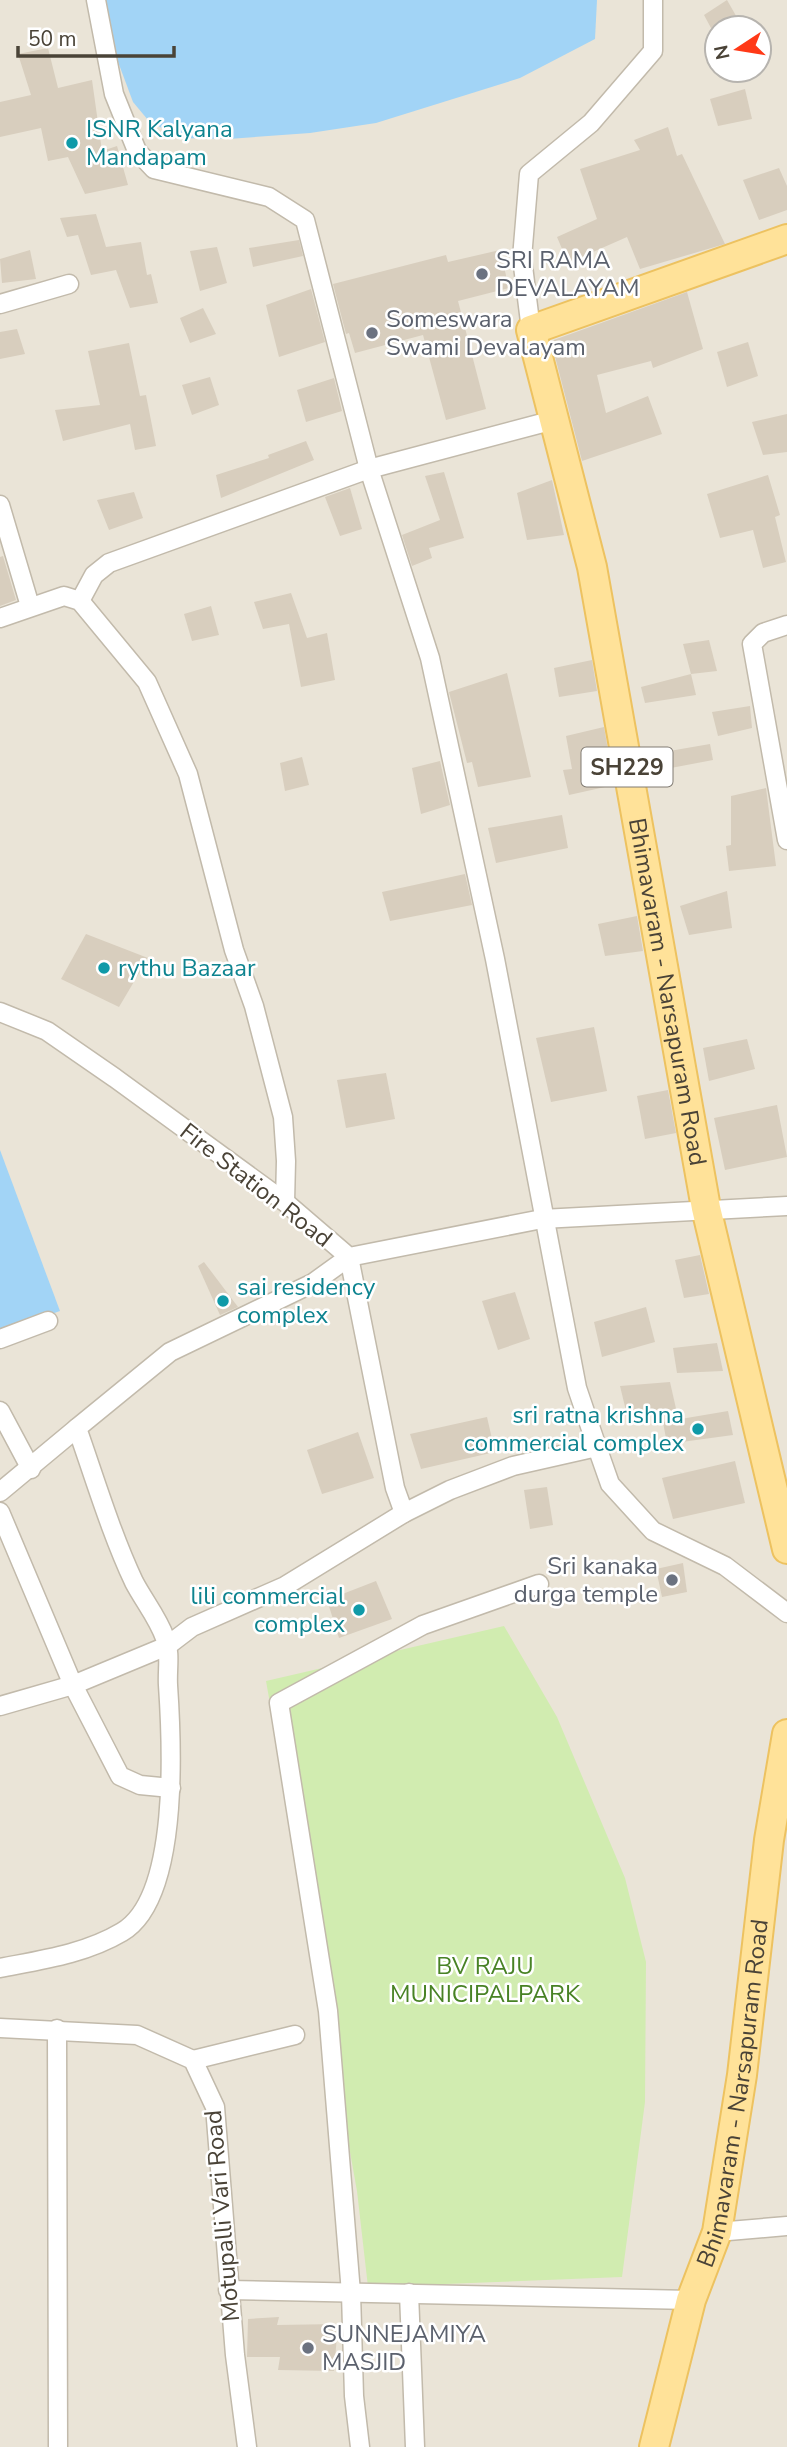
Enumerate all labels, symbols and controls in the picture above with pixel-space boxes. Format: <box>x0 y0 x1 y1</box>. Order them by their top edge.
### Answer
scale bar <box>18 14 173 58</box>
north arrow <box>703 14 773 84</box>
text: 50 m <box>28 25 77 53</box>
text: N <box>708 43 737 62</box>
place label: ISNR Kalyana Mandapam <box>86 113 233 173</box>
marker: ISNR Kalyana Mandapam <box>64 135 80 151</box>
place label: SRI RAMA DEVALAYAM <box>496 244 640 304</box>
marker: SRI RAMA DEVALAYAM <box>474 266 490 282</box>
place label: Someswara Swami Devalayam <box>386 303 586 363</box>
marker: Someswara Swami Devalayam <box>364 325 380 341</box>
road number: SH229 <box>582 748 672 786</box>
street label: Bhimavaram - Narsapuram Road <box>621 816 714 1168</box>
place label: rythu Bazaar <box>118 952 256 984</box>
marker: rythu Bazaar <box>96 960 112 976</box>
street label: Fire Station Road <box>173 1115 339 1255</box>
place label: sai residency complex <box>237 1271 376 1331</box>
marker: sai residency complex <box>215 1293 231 1309</box>
place label: sri ratna krishna commercial complex <box>464 1399 684 1459</box>
marker: sri ratna krishna commercial complex <box>690 1421 706 1437</box>
place label: Sri kanaka durga temple <box>514 1550 658 1610</box>
marker: Sri kanaka durga temple <box>664 1572 680 1588</box>
place label: lili commercial complex <box>190 1580 345 1640</box>
marker: lili commercial complex <box>351 1602 367 1618</box>
street label: Bhimavaram - Narsapuram Road <box>689 1917 776 2272</box>
park label: BV RAJU MUNICIPALPARK <box>390 1950 581 2010</box>
street label: Motupalli Vari Road <box>197 2109 247 2323</box>
place label: SUNNEJAMIYA MASJID <box>322 2318 487 2378</box>
marker: SUNNEJAMIYA MASJID <box>300 2340 316 2356</box>

